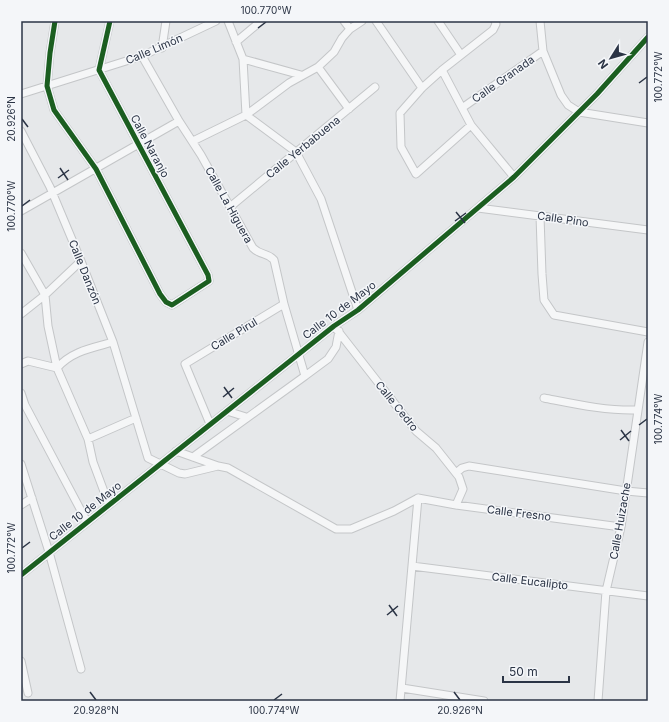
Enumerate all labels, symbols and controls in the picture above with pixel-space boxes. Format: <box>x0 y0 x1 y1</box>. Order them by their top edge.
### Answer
text: 100.770°W <box>240 4 292 16</box>
street label: Calle Limón <box>123 31 185 67</box>
north arrow <box>591 38 631 78</box>
text: 100.772°W <box>652 51 664 103</box>
street label: Calle Granada <box>469 52 537 106</box>
text: N <box>595 56 611 72</box>
text: 20.926°N <box>5 96 17 142</box>
street label: Calle Naranjo <box>127 112 173 180</box>
street label: Calle Yerbabuena <box>263 113 343 181</box>
street label: Calle La Higuera <box>202 164 256 246</box>
text: 100.770°W <box>5 180 17 232</box>
street label: Calle Pino <box>536 208 590 230</box>
street label: Calle Danzón <box>66 238 104 306</box>
street label: Calle 10 de Mayo <box>300 278 379 342</box>
street label: Calle Pirul <box>208 315 260 353</box>
street label: Calle Cedro <box>372 378 422 434</box>
text: 100.774°W <box>652 393 664 444</box>
street label: Calle 10 de Mayo <box>46 478 124 544</box>
street label: Calle Huizache <box>606 481 634 561</box>
street label: Calle Fresno <box>486 502 552 524</box>
text: 100.772°W <box>5 522 17 574</box>
street label: Calle Eucalipto <box>491 569 569 593</box>
scale bar <box>503 658 569 684</box>
text: 50 m <box>509 664 538 679</box>
text: 20.928°N <box>73 704 119 716</box>
text: 100.774°W <box>249 704 300 716</box>
text: 20.926°N <box>437 704 483 716</box>

